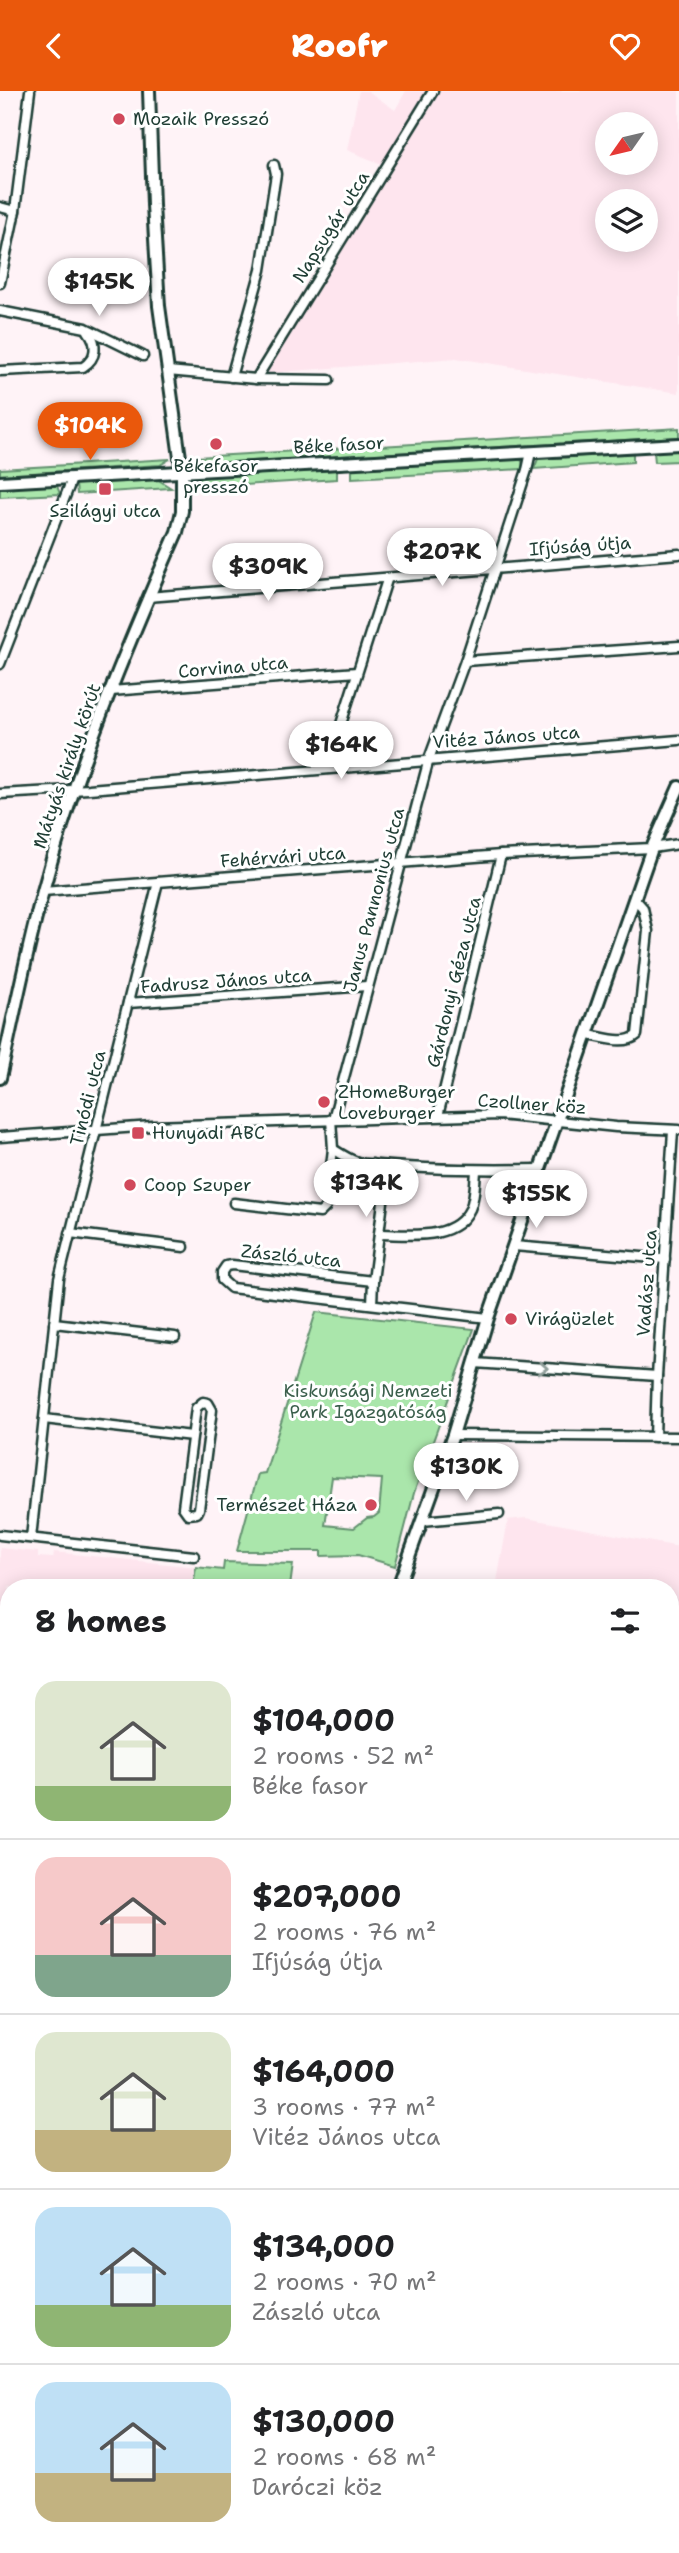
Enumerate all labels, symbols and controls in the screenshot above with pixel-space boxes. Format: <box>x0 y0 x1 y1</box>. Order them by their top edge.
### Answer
text: Roofr <box>291 24 388 67</box>
icon: back <box>35 27 73 65</box>
icon: heart <box>606 27 644 65</box>
place label: Mozaik Presszó <box>133 107 269 131</box>
marker: Mozaik Presszó <box>111 111 127 127</box>
north arrow <box>595 112 658 175</box>
map controls <box>595 112 658 252</box>
street label: Napsugár utca <box>287 166 375 288</box>
button: layers <box>595 189 658 252</box>
pin: $145K <box>50 259 148 318</box>
text: $145K <box>64 266 134 296</box>
pin: $104K <box>41 403 139 462</box>
text: $104K <box>54 410 126 440</box>
street label: Béke fasor <box>293 431 385 459</box>
marker: Békefasor presszó <box>208 436 224 452</box>
place label: Békefasor presszó <box>174 454 258 499</box>
marker: Szilágyi utca <box>97 481 113 497</box>
place label: Szilágyi utca <box>49 499 161 523</box>
pin: $207K <box>393 529 491 588</box>
street label: Ifjúság útja <box>528 530 632 562</box>
text: $207K <box>403 536 481 566</box>
pin: $309K <box>219 543 317 603</box>
text: $309K <box>228 551 308 581</box>
street label: Corvina utca <box>177 650 289 684</box>
street label: Mátyás király körút <box>27 680 107 852</box>
street label: Vitéz János utca <box>432 720 580 754</box>
pin: $164K <box>292 721 390 781</box>
text: $164K <box>305 729 377 759</box>
street label: Janus Pannonius utca <box>338 805 410 995</box>
street label: Fehérvári utca <box>220 841 346 873</box>
street label: Gárdonyi Géza utca <box>421 894 487 1070</box>
street label: Fadrusz János utca <box>140 963 312 999</box>
street label: Tinódi utca <box>65 1048 111 1148</box>
place label: ZHomeBurger Loveburger <box>338 1080 456 1125</box>
street label: Czollner köz <box>477 1088 587 1120</box>
marker: ZHomeBurger Loveburger <box>316 1094 332 1110</box>
place label: Hunyadi ABC <box>152 1121 265 1145</box>
marker: Hunyadi ABC <box>130 1125 146 1141</box>
pin: $134K <box>317 1159 415 1219</box>
text: $134K <box>330 1167 402 1197</box>
pin: $155K <box>487 1171 585 1230</box>
place label: Coop Szuper <box>144 1173 252 1197</box>
marker: Coop Szuper <box>122 1177 138 1193</box>
text: $155K <box>501 1178 571 1208</box>
street label: Vadász utca <box>631 1229 663 1337</box>
street label: Zászló utca <box>240 1239 342 1273</box>
place label: Virágüzlet <box>525 1307 615 1331</box>
marker: Virágüzlet <box>503 1311 519 1327</box>
one-way arrow <box>538 1360 549 1375</box>
park label: Kiskunsági Nemzeti Park Igazgatóság <box>283 1379 453 1424</box>
pin: $130K <box>417 1443 515 1503</box>
text: $130K <box>430 1451 502 1481</box>
place label: Természet Háza <box>217 1493 357 1517</box>
marker: Természet Háza <box>363 1497 379 1513</box>
text: 8 homes <box>35 1601 167 1642</box>
icon: filters <box>606 1602 644 1640</box>
text: $104,000 <box>252 1700 395 1741</box>
icon: home <box>91 1709 175 1793</box>
text: 2 rooms · 52 m² <box>252 1741 434 1771</box>
text: Béke fasor <box>252 1771 368 1801</box>
text: $207,000 <box>252 1876 402 1917</box>
icon: home <box>91 1885 175 1969</box>
text: 2 rooms · 76 m² <box>252 1917 436 1947</box>
text: Ifjúság útja <box>252 1947 383 1977</box>
text: $164,000 <box>252 2051 395 2092</box>
icon: home <box>91 2060 175 2144</box>
text: 3 rooms · 77 m² <box>252 2092 436 2122</box>
text: Vitéz János utca <box>252 2122 440 2152</box>
text: $134,000 <box>252 2226 395 2267</box>
icon: home <box>91 2235 175 2319</box>
text: 2 rooms · 70 m² <box>252 2267 437 2297</box>
text: Zászló utca <box>252 2297 380 2327</box>
text: $130,000 <box>252 2401 395 2442</box>
icon: home <box>91 2410 175 2494</box>
text: 2 rooms · 68 m² <box>252 2442 436 2472</box>
text: Daróczi köz <box>252 2472 383 2502</box>

